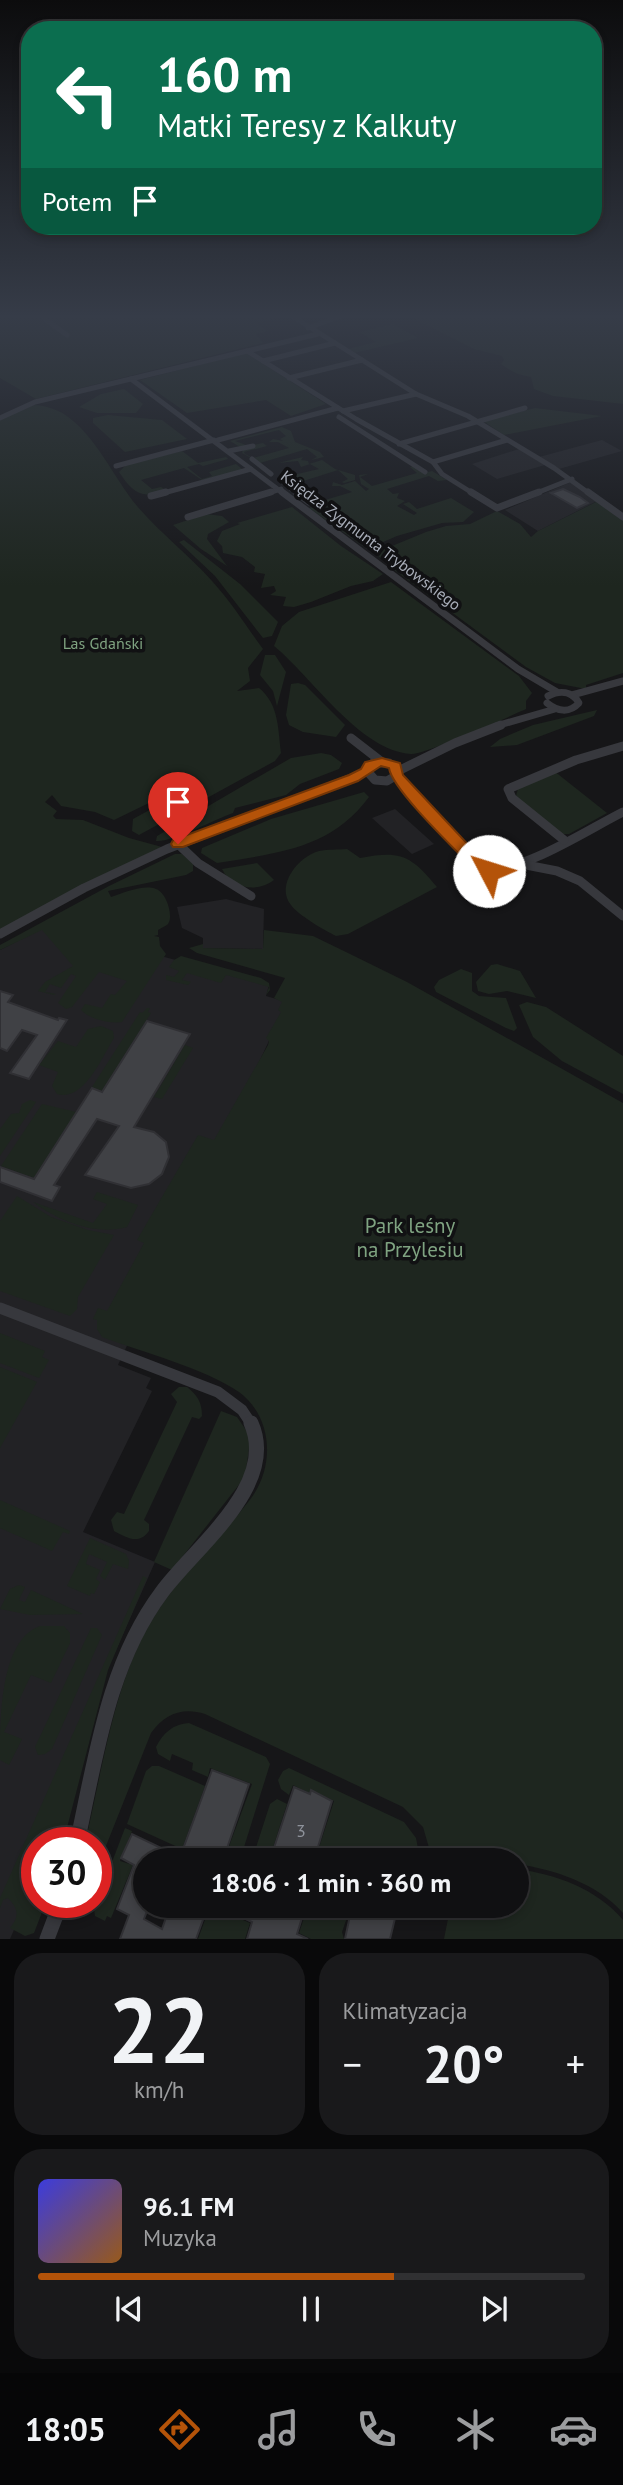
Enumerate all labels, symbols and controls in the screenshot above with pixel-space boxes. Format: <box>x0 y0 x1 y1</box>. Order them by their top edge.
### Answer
text: 160 m <box>157 42 292 106</box>
icon: left <box>42 49 133 140</box>
text: Matki Teresy z Kalkuty <box>157 104 456 146</box>
icon: arrive <box>126 182 164 220</box>
text: Potem <box>42 185 112 218</box>
street label: Księdza Zygmunta Trybowskiego <box>277 466 465 614</box>
park label: Las Gdański <box>63 633 143 653</box>
pin <box>148 772 208 844</box>
icon: arrive <box>159 783 197 821</box>
position arrow <box>452 834 526 908</box>
park label: Park leśny na Przylesiu <box>356 1212 464 1263</box>
house number: 3 <box>296 1819 306 1842</box>
speed limit sign: 30 <box>21 1827 112 1918</box>
text: 18:06 · 1 min · 360 m <box>211 1866 451 1899</box>
text: 22 <box>108 1970 211 2088</box>
text: Klimatyzacja <box>343 1996 467 2025</box>
text: 20° <box>423 2030 505 2097</box>
text: − <box>343 2039 362 2088</box>
text: + <box>566 2039 585 2088</box>
text: km/h <box>134 2075 184 2104</box>
text: 96.1 FM <box>143 2190 234 2223</box>
text: Muzyka <box>143 2223 217 2252</box>
icon: previous <box>110 2290 148 2328</box>
icon: pause <box>292 2290 330 2328</box>
icon: next <box>475 2290 513 2328</box>
icon: directions <box>155 2405 204 2454</box>
icon: music <box>254 2405 303 2454</box>
icon: phone <box>352 2405 401 2454</box>
icon: climate <box>451 2405 500 2454</box>
icon: car <box>549 2405 598 2454</box>
text: 18:05 <box>25 2408 106 2450</box>

